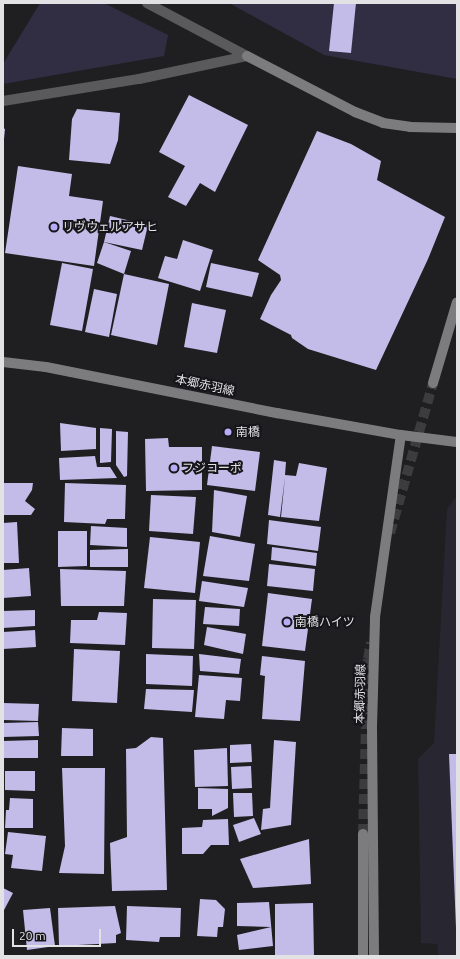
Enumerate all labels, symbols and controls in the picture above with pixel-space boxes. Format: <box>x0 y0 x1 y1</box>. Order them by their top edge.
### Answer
place label: リヴウェルアサヒ <box>62 220 158 234</box>
marker: リヴウェルアサヒ <box>49 222 59 232</box>
street label: 本郷赤羽線 <box>174 372 236 398</box>
place label: 南橋 <box>236 425 260 439</box>
marker: 南橋 <box>223 427 233 437</box>
place label: フジコーポ <box>182 461 242 475</box>
marker: フジコーポ <box>169 463 179 473</box>
place label: 南橋ハイツ <box>295 615 355 629</box>
marker: 南橋ハイツ <box>282 617 292 627</box>
street label: 本郷赤羽線 <box>352 664 368 724</box>
scale bar <box>14 921 103 947</box>
text: 20 m <box>19 929 46 942</box>

